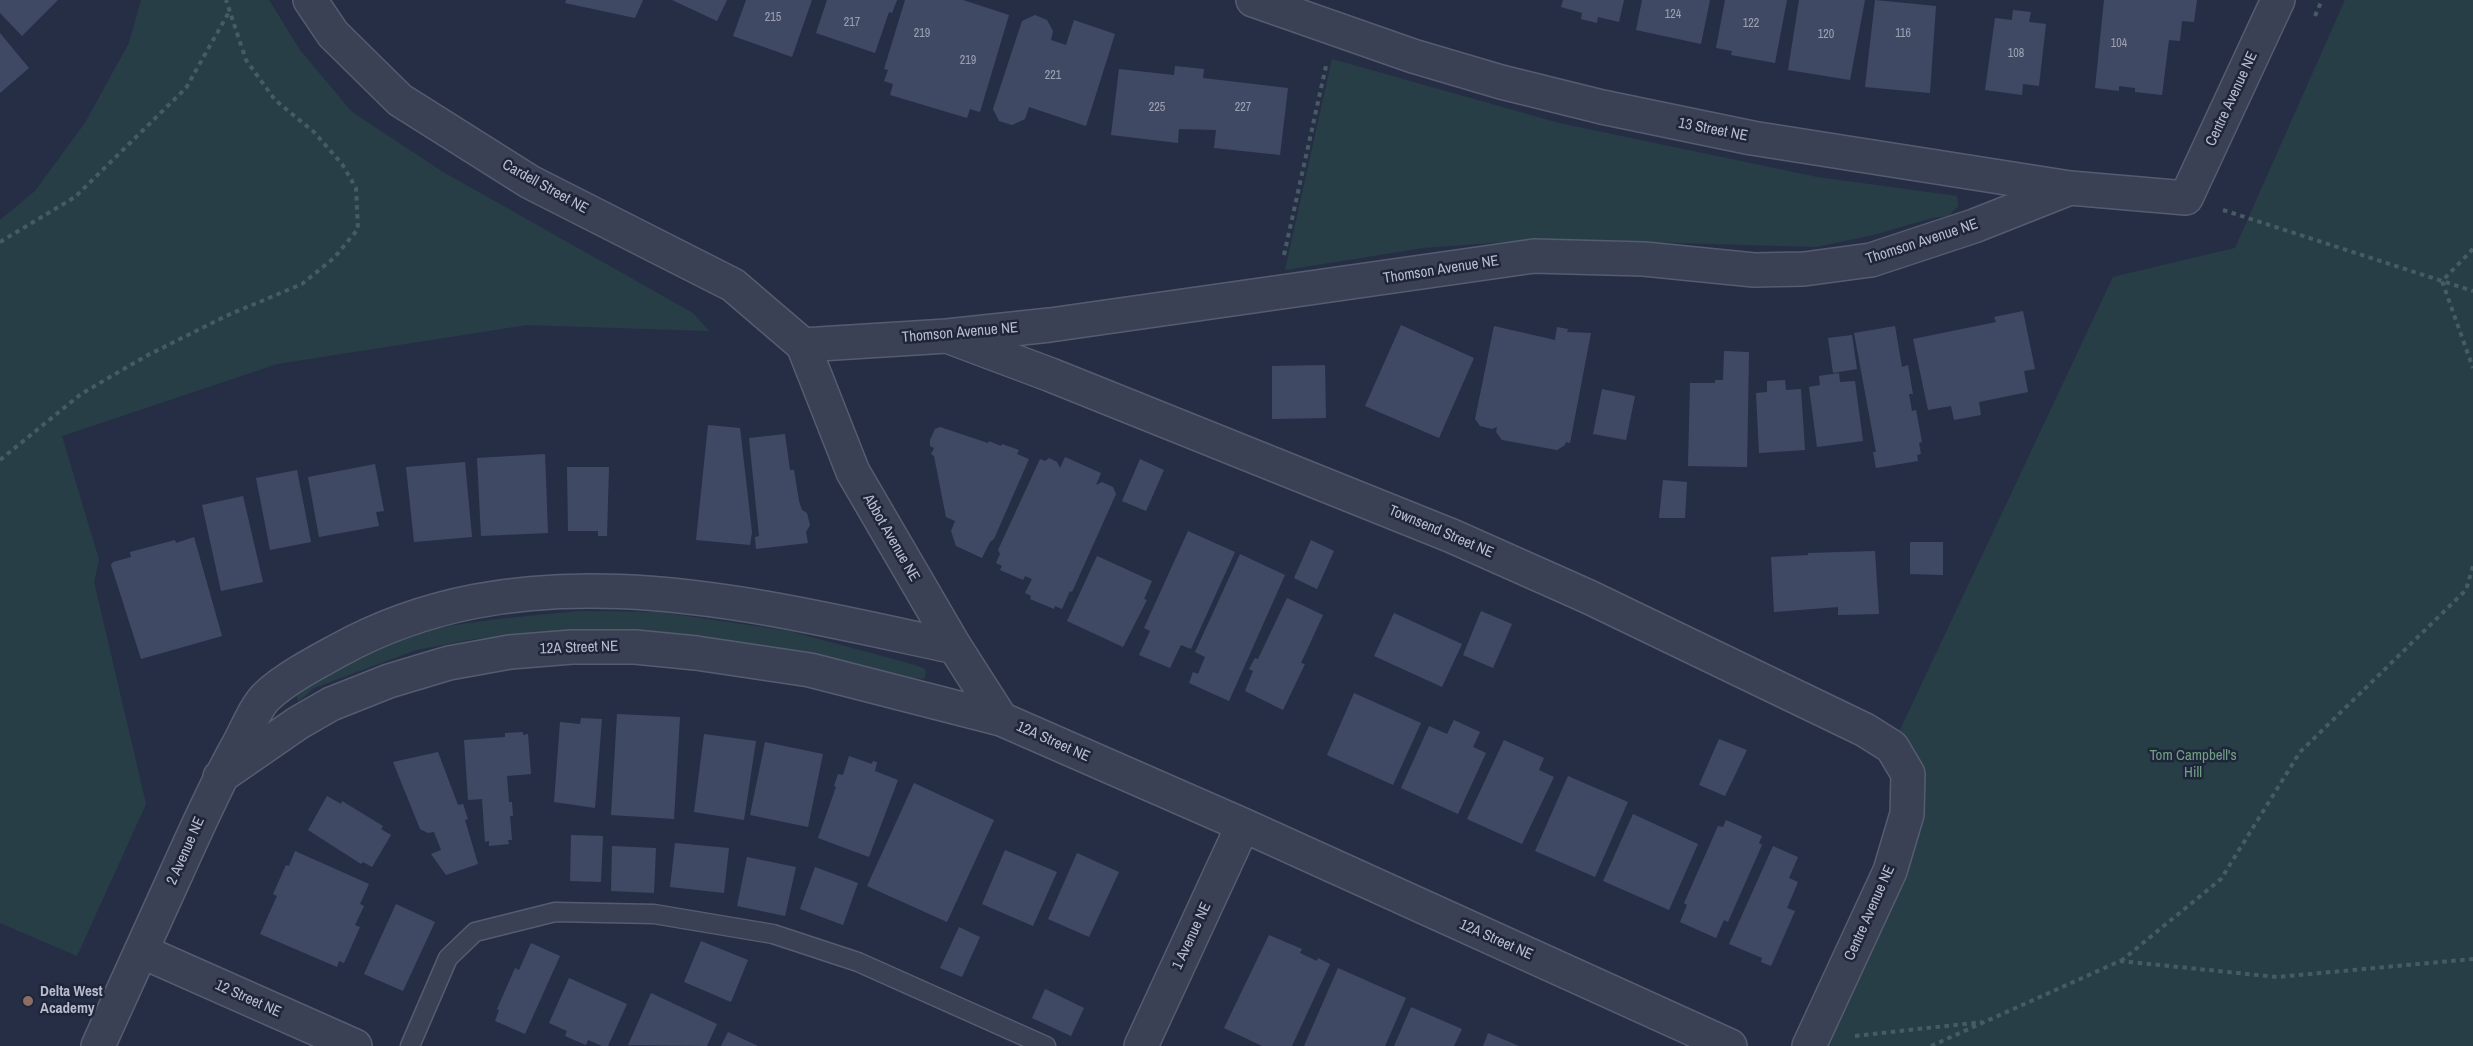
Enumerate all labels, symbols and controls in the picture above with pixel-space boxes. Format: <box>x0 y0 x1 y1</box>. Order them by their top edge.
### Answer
house number: 124 <box>1665 8 1681 22</box>
house number: 215 <box>765 11 781 25</box>
house number: 217 <box>844 16 860 30</box>
house number: 122 <box>1743 17 1759 31</box>
house number: 219 <box>914 27 930 41</box>
house number: 116 <box>1895 27 1911 41</box>
house number: 120 <box>1818 28 1834 42</box>
house number: 104 <box>2111 37 2127 51</box>
house number: 108 <box>2008 47 2024 61</box>
street label: Centre Avenue NE <box>2202 49 2262 149</box>
house number: 219 <box>960 54 976 68</box>
house number: 221 <box>1045 69 1061 83</box>
house number: 225 <box>1149 101 1165 115</box>
house number: 227 <box>1235 101 1251 115</box>
street label: 13 Street NE <box>1677 114 1749 146</box>
street label: Cardell Street NE <box>499 156 591 218</box>
street label: Thomson Avenue NE <box>1864 215 1980 269</box>
street label: Thomson Avenue NE <box>1382 252 1500 288</box>
street label: Thomson Avenue NE <box>901 319 1019 347</box>
street label: Abbot Avenue NE <box>859 491 923 585</box>
street label: Townsend Street NE <box>1386 502 1496 562</box>
street label: 12A Street NE <box>539 638 619 658</box>
street label: 12A Street NE <box>1013 718 1093 766</box>
park label: Tom Campbell's Hill <box>2149 747 2237 782</box>
street label: 2 Avenue NE <box>163 814 209 888</box>
street label: Centre Avenue NE <box>1841 863 1899 963</box>
street label: 1 Avenue NE <box>1169 899 1215 973</box>
street label: 12A Street NE <box>1456 916 1536 964</box>
street label: 12 Street NE <box>212 976 284 1022</box>
place label: Delta West Academy <box>40 983 103 1018</box>
marker: Delta West Academy <box>21 994 35 1008</box>

